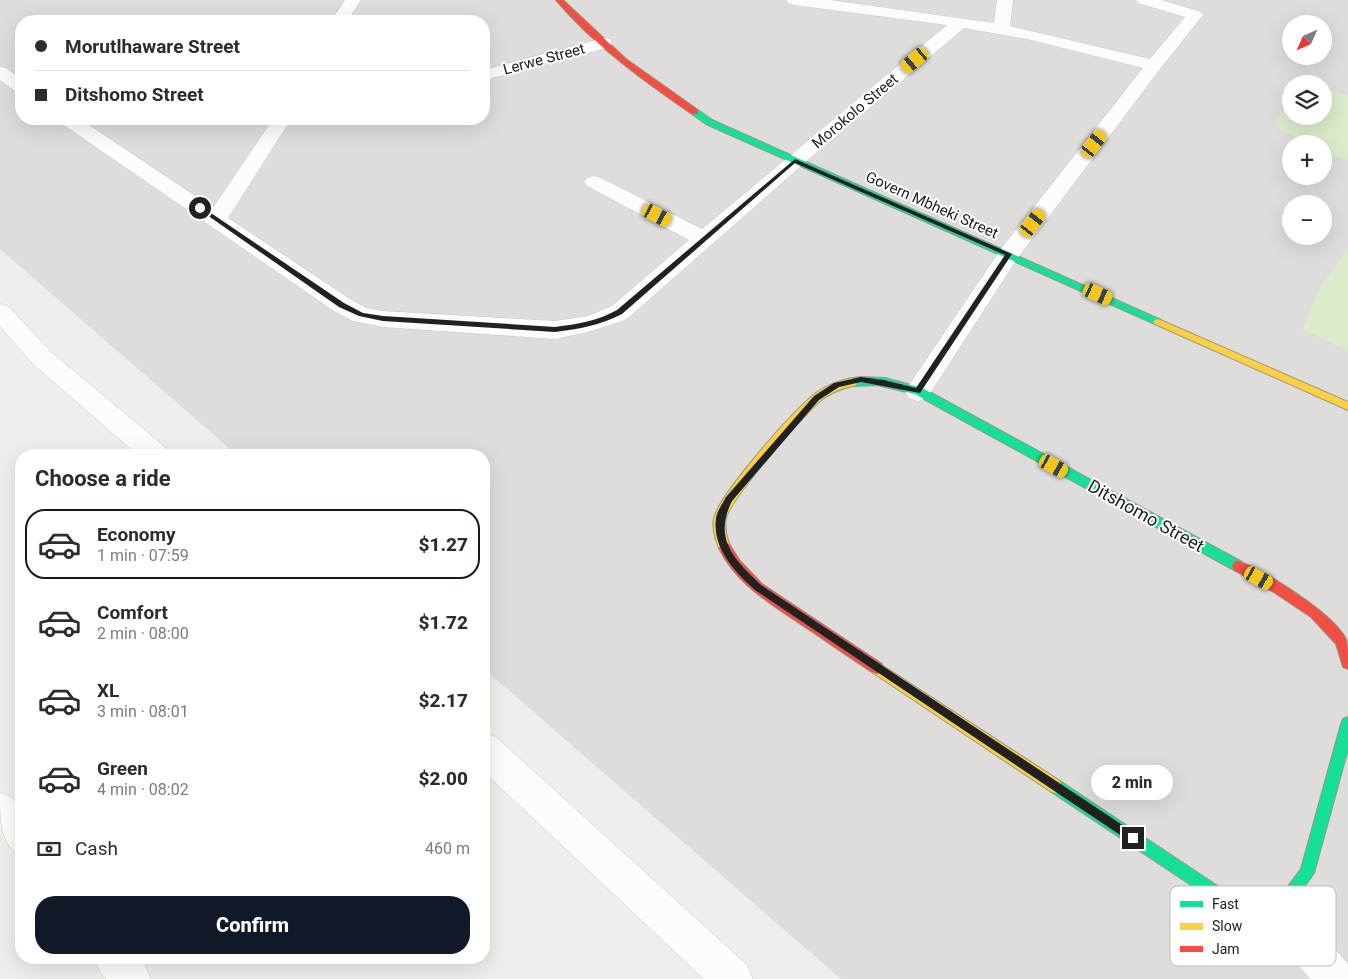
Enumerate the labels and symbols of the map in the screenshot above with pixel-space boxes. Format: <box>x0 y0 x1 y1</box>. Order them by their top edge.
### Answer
north arrow <box>1282 15 1332 65</box>
street label: Lerwe Street <box>501 39 587 79</box>
car <box>898 45 931 75</box>
street label: Morokolo Street <box>808 70 902 152</box>
car <box>1078 128 1109 160</box>
street label: Govern Mbheki Street <box>863 168 1001 242</box>
route start <box>189 197 211 219</box>
car <box>640 202 673 228</box>
car <box>1017 207 1048 239</box>
car <box>1081 281 1114 307</box>
car <box>1037 452 1070 480</box>
street label: Ditshomo Street <box>1084 475 1208 556</box>
car <box>1242 564 1275 592</box>
callout: 2 min <box>1092 766 1174 800</box>
route end <box>1122 827 1144 849</box>
legend <box>1170 886 1336 966</box>
text: Fast <box>1212 896 1239 912</box>
text: Slow <box>1212 918 1243 934</box>
text: Jam <box>1212 941 1240 957</box>

